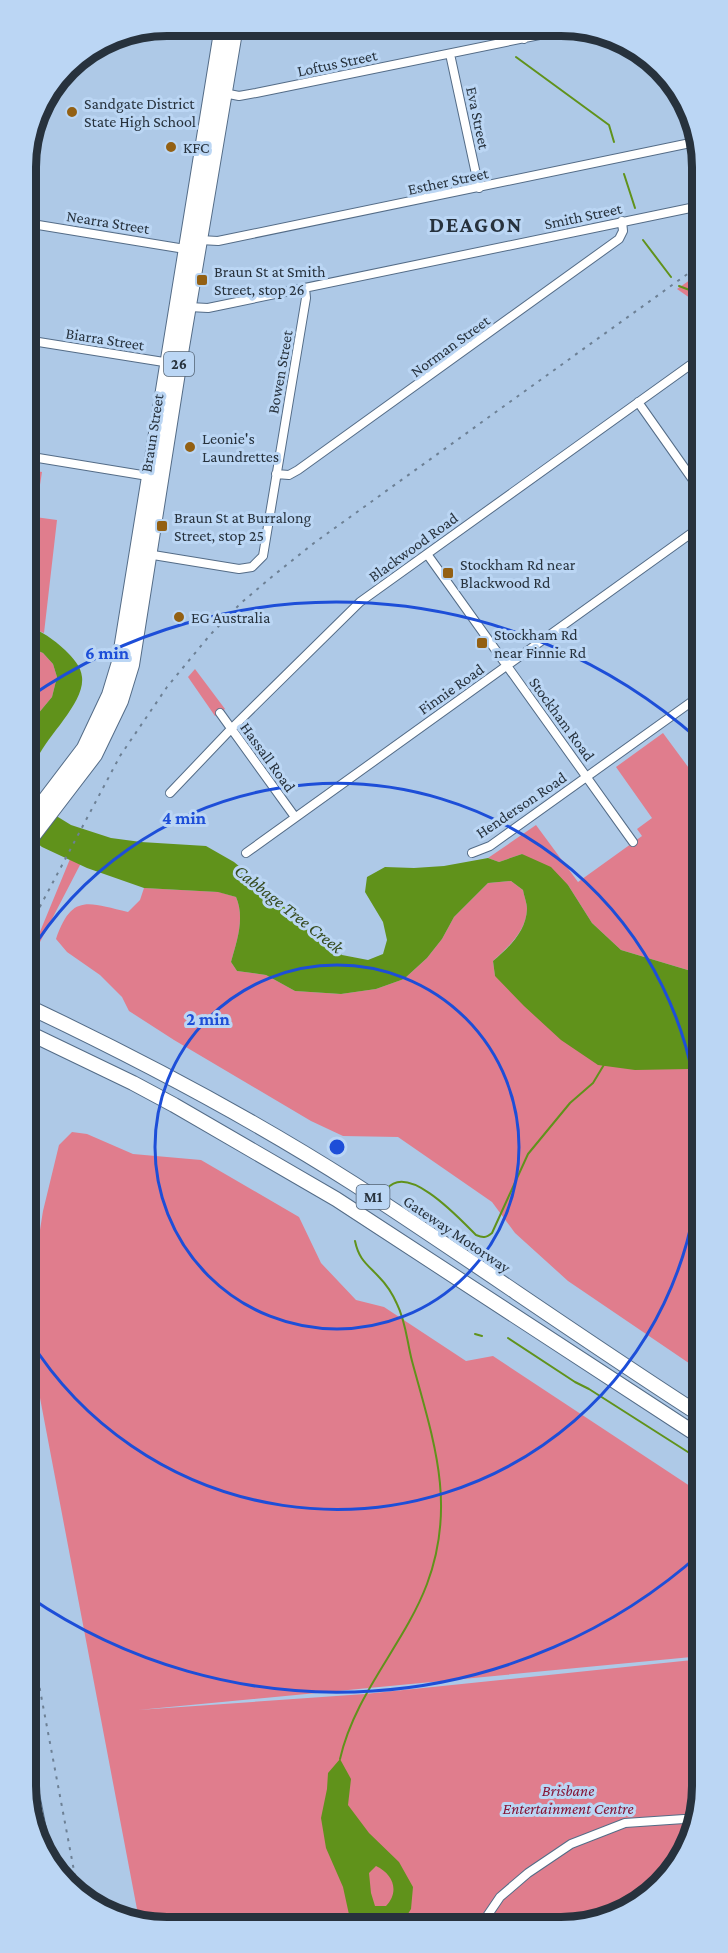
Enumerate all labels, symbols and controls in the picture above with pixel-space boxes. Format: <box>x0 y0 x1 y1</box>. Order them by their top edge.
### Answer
street label: Loftus Street <box>296 46 379 80</box>
street label: Eva Street <box>463 85 493 152</box>
place label: Sandgate District State High School <box>84 95 196 131</box>
marker: Sandgate District State High School <box>65 105 79 119</box>
place label: KFC <box>183 139 209 156</box>
marker: KFC <box>164 140 178 154</box>
street label: Esther Street <box>406 164 491 198</box>
street label: Smith Street <box>543 199 624 233</box>
street label: Nearra Street <box>65 207 151 237</box>
district label: DEAGON <box>429 212 523 237</box>
place label: Braun St at Smith Street, stop 26 <box>214 263 326 299</box>
marker: Braun St at Smith Street, stop 26 <box>195 273 209 287</box>
street label: Norman Street <box>407 311 493 380</box>
street label: Biarra Street <box>65 324 146 354</box>
street label: Bowen Street <box>264 328 296 415</box>
road number: 26 <box>164 352 194 376</box>
street label: Braun Street <box>137 392 167 473</box>
place label: Leonie's Laundrettes <box>202 430 279 465</box>
marker: Leonie's Laundrettes <box>183 440 197 454</box>
place label: Braun St at Burralong Street, stop 25 <box>174 509 312 545</box>
street label: Blackwood Road <box>365 509 461 585</box>
marker: Braun St at Burralong Street, stop 25 <box>155 519 169 533</box>
place label: Stockham Rd near Blackwood Rd <box>460 556 576 591</box>
marker: Stockham Rd near Blackwood Rd <box>441 566 455 580</box>
place label: EG Australia <box>191 609 271 626</box>
marker: EG Australia <box>172 610 186 624</box>
place label: Stockham Rd near Finnie Rd <box>494 626 587 661</box>
marker: Stockham Rd near Finnie Rd <box>475 636 489 650</box>
text: 6 min <box>85 643 130 663</box>
street label: Finnie Road <box>415 660 487 718</box>
street label: Stockham Road <box>526 674 598 765</box>
street label: Hassall Road <box>237 719 299 796</box>
street label: Henderson Road <box>473 768 570 842</box>
text: 4 min <box>162 808 207 828</box>
water label: Cabbage Tree Creek <box>231 860 348 958</box>
text: 2 min <box>186 1009 230 1029</box>
centre of rings <box>327 1137 347 1157</box>
road number: M1 <box>356 1185 389 1209</box>
street label: Gateway Motorway <box>400 1192 514 1277</box>
park label: Brisbane Entertainment Centre <box>503 1782 633 1817</box>

